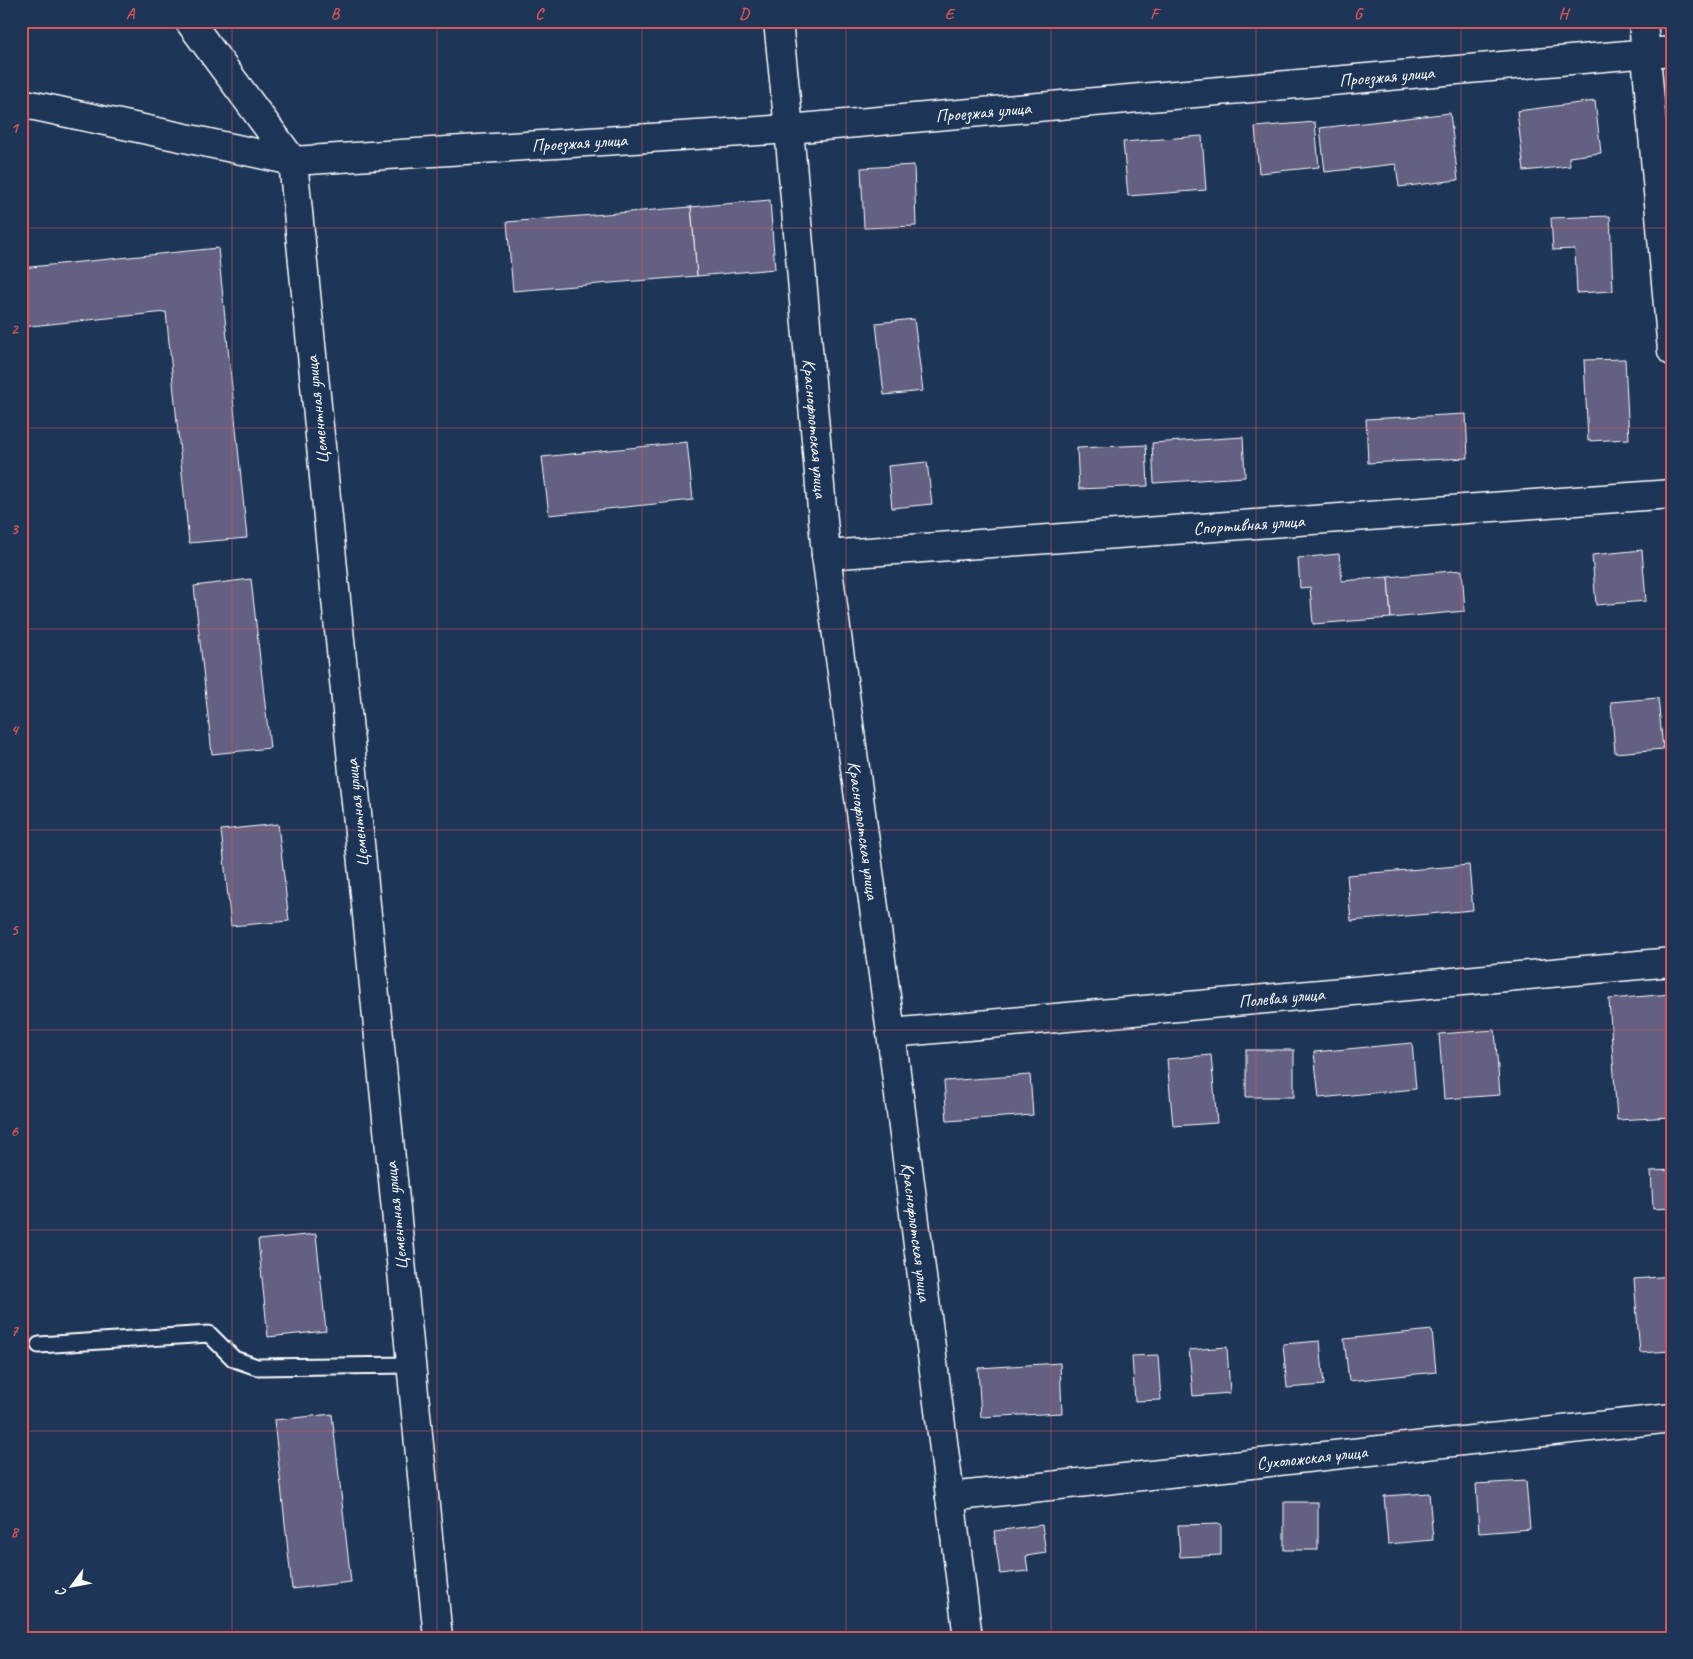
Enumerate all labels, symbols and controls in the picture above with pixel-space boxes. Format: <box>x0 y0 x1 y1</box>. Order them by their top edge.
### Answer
text: A <box>126 4 136 24</box>
text: B <box>331 4 341 24</box>
text: C <box>535 4 545 24</box>
text: D <box>739 4 750 24</box>
text: E <box>945 4 956 24</box>
text: F <box>1150 4 1161 24</box>
text: G <box>1354 4 1364 24</box>
text: H <box>1558 4 1570 24</box>
street label: Проезжая улица <box>1338 61 1436 91</box>
street label: Проезжая улица <box>935 97 1033 127</box>
text: 1 <box>10 118 19 138</box>
street label: Проезжая улица <box>531 128 629 157</box>
text: 2 <box>10 319 19 339</box>
street label: Цементная улица <box>300 354 334 465</box>
street label: Краснофлотская улица <box>798 358 832 501</box>
street label: Спортивная улица <box>1192 509 1306 539</box>
text: 3 <box>10 519 19 539</box>
text: 4 <box>10 720 19 740</box>
street label: Цементная улица <box>340 757 374 868</box>
street label: Краснофлотская улица <box>843 760 884 903</box>
text: 5 <box>11 920 20 940</box>
street label: Полевая улица <box>1237 983 1326 1012</box>
text: 6 <box>10 1121 19 1141</box>
street label: Цементная улица <box>379 1160 413 1271</box>
street label: Краснофлотская улица <box>897 1161 936 1304</box>
text: 7 <box>10 1321 19 1341</box>
street label: Сухоложская улица <box>1255 1440 1370 1474</box>
text: 8 <box>10 1522 19 1542</box>
north arrow <box>48 1562 98 1612</box>
text: С <box>51 1583 70 1600</box>

